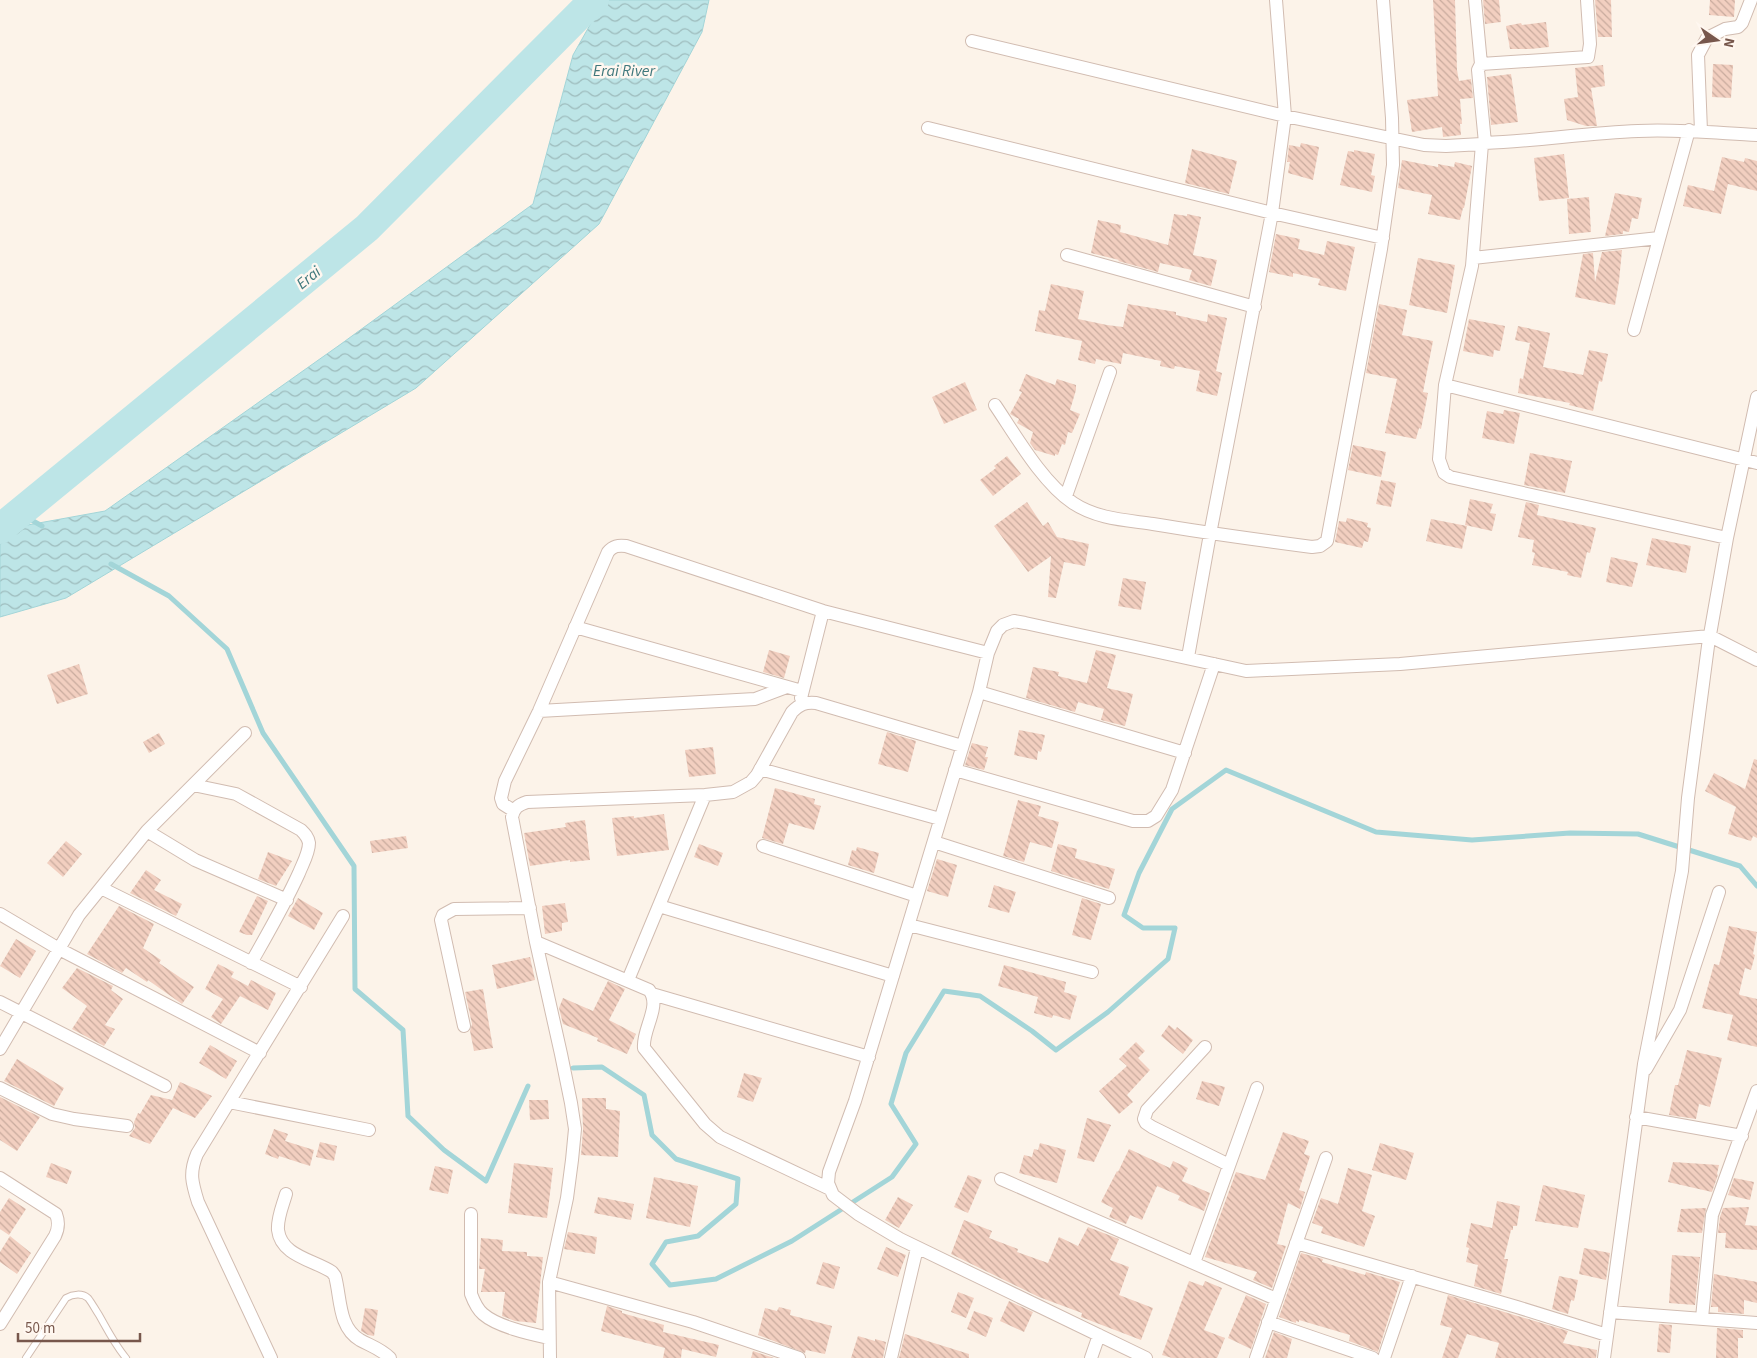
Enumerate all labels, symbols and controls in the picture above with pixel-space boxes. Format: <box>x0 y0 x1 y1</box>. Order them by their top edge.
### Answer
north arrow <box>1692 15 1742 65</box>
text: N <box>1718 36 1739 49</box>
water label: Erai River <box>593 60 656 82</box>
water label: Erai <box>292 261 326 294</box>
scale bar <box>18 1310 140 1342</box>
text: 50 m <box>25 1318 55 1339</box>

